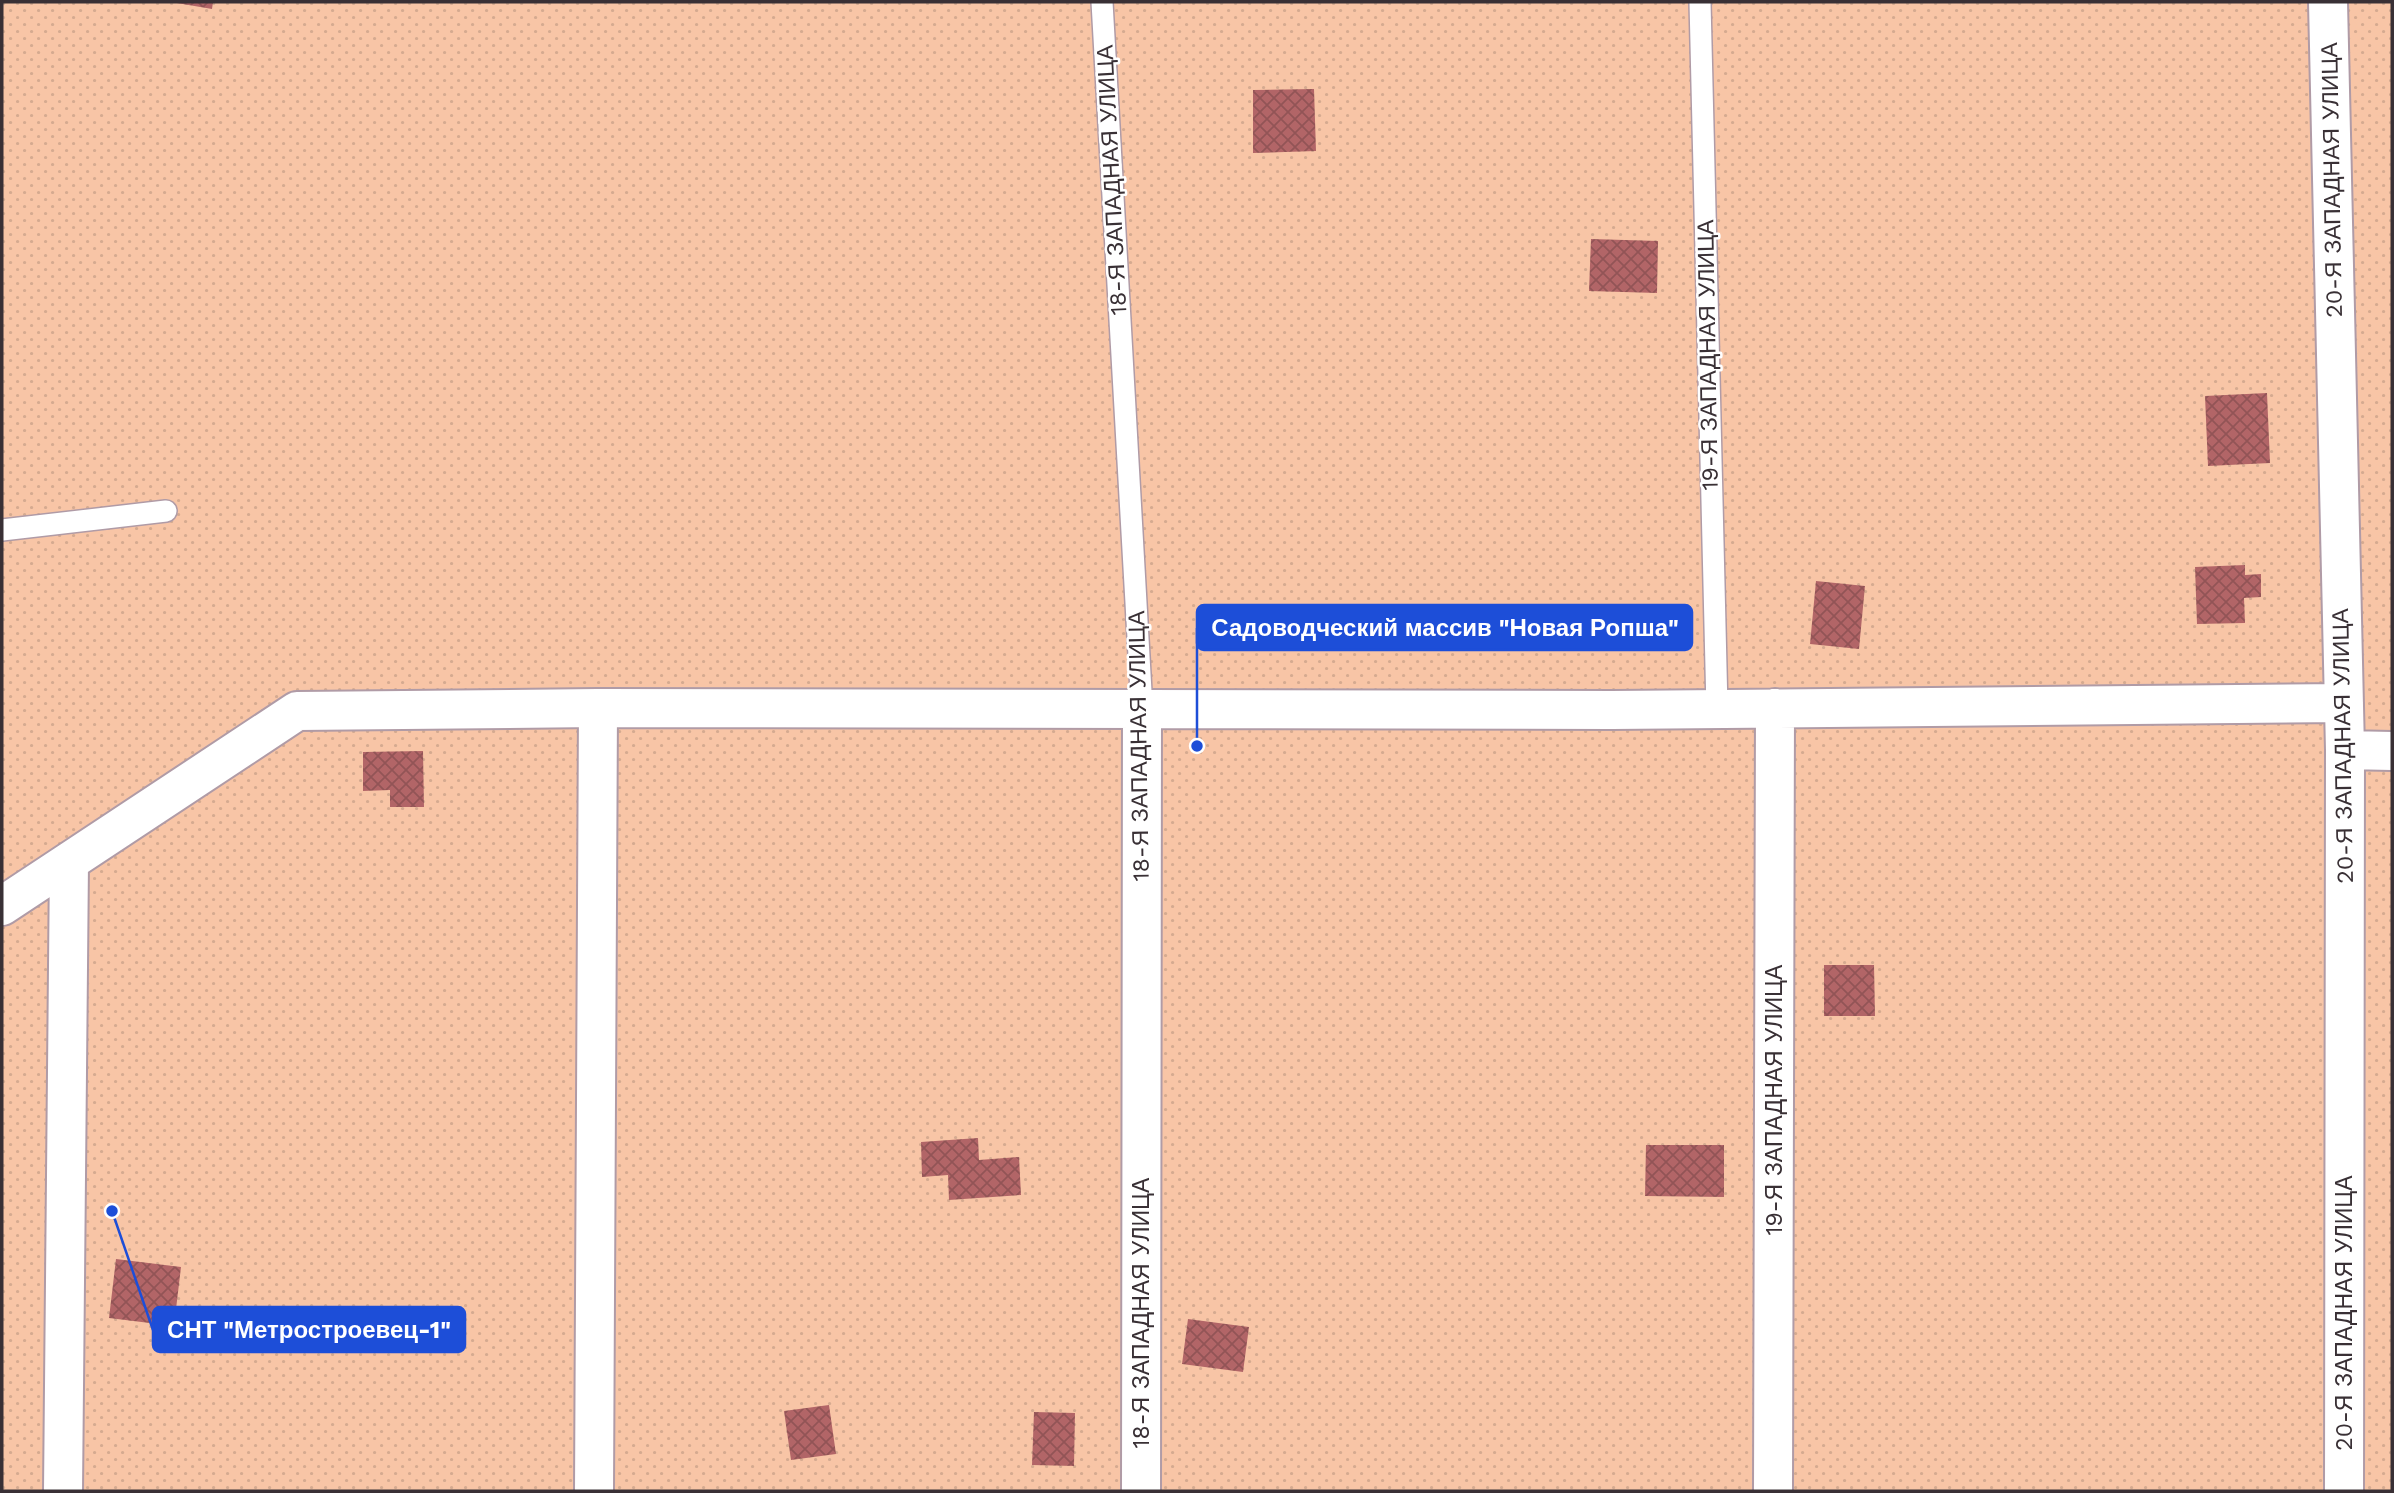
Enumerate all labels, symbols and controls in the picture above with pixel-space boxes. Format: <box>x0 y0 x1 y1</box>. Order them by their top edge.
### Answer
street label: 20-Я ЗАПАДНАЯ УЛИЦА <box>2316 41 2348 318</box>
street label: 18-Я ЗАПАДНАЯ УЛИЦА <box>1091 43 1133 316</box>
street label: 19-Я ЗАПАДНАЯ УЛИЦА <box>1692 219 1724 491</box>
callout: Садоводческий массив "Новая Ропша" <box>1197 605 1692 650</box>
street label: 20-Я ЗАПАДНАЯ УЛИЦА <box>2327 607 2359 884</box>
street label: 18-Я ЗАПАДНАЯ УЛИЦА <box>1123 610 1155 882</box>
text: Садоводческий массив "Новая Ропша" <box>1211 614 1679 642</box>
street label: 19-Я ЗАПАДНАЯ УЛИЦА <box>1761 964 1788 1235</box>
street label: 20-Я ЗАПАДНАЯ УЛИЦА <box>2331 1175 2358 1451</box>
street label: 18-Я ЗАПАДНАЯ УЛИЦА <box>1128 1177 1155 1448</box>
callout: СНТ "Метростроевец-1" <box>153 1307 465 1352</box>
text: СНТ "Метростроевец-1" <box>167 1316 451 1344</box>

